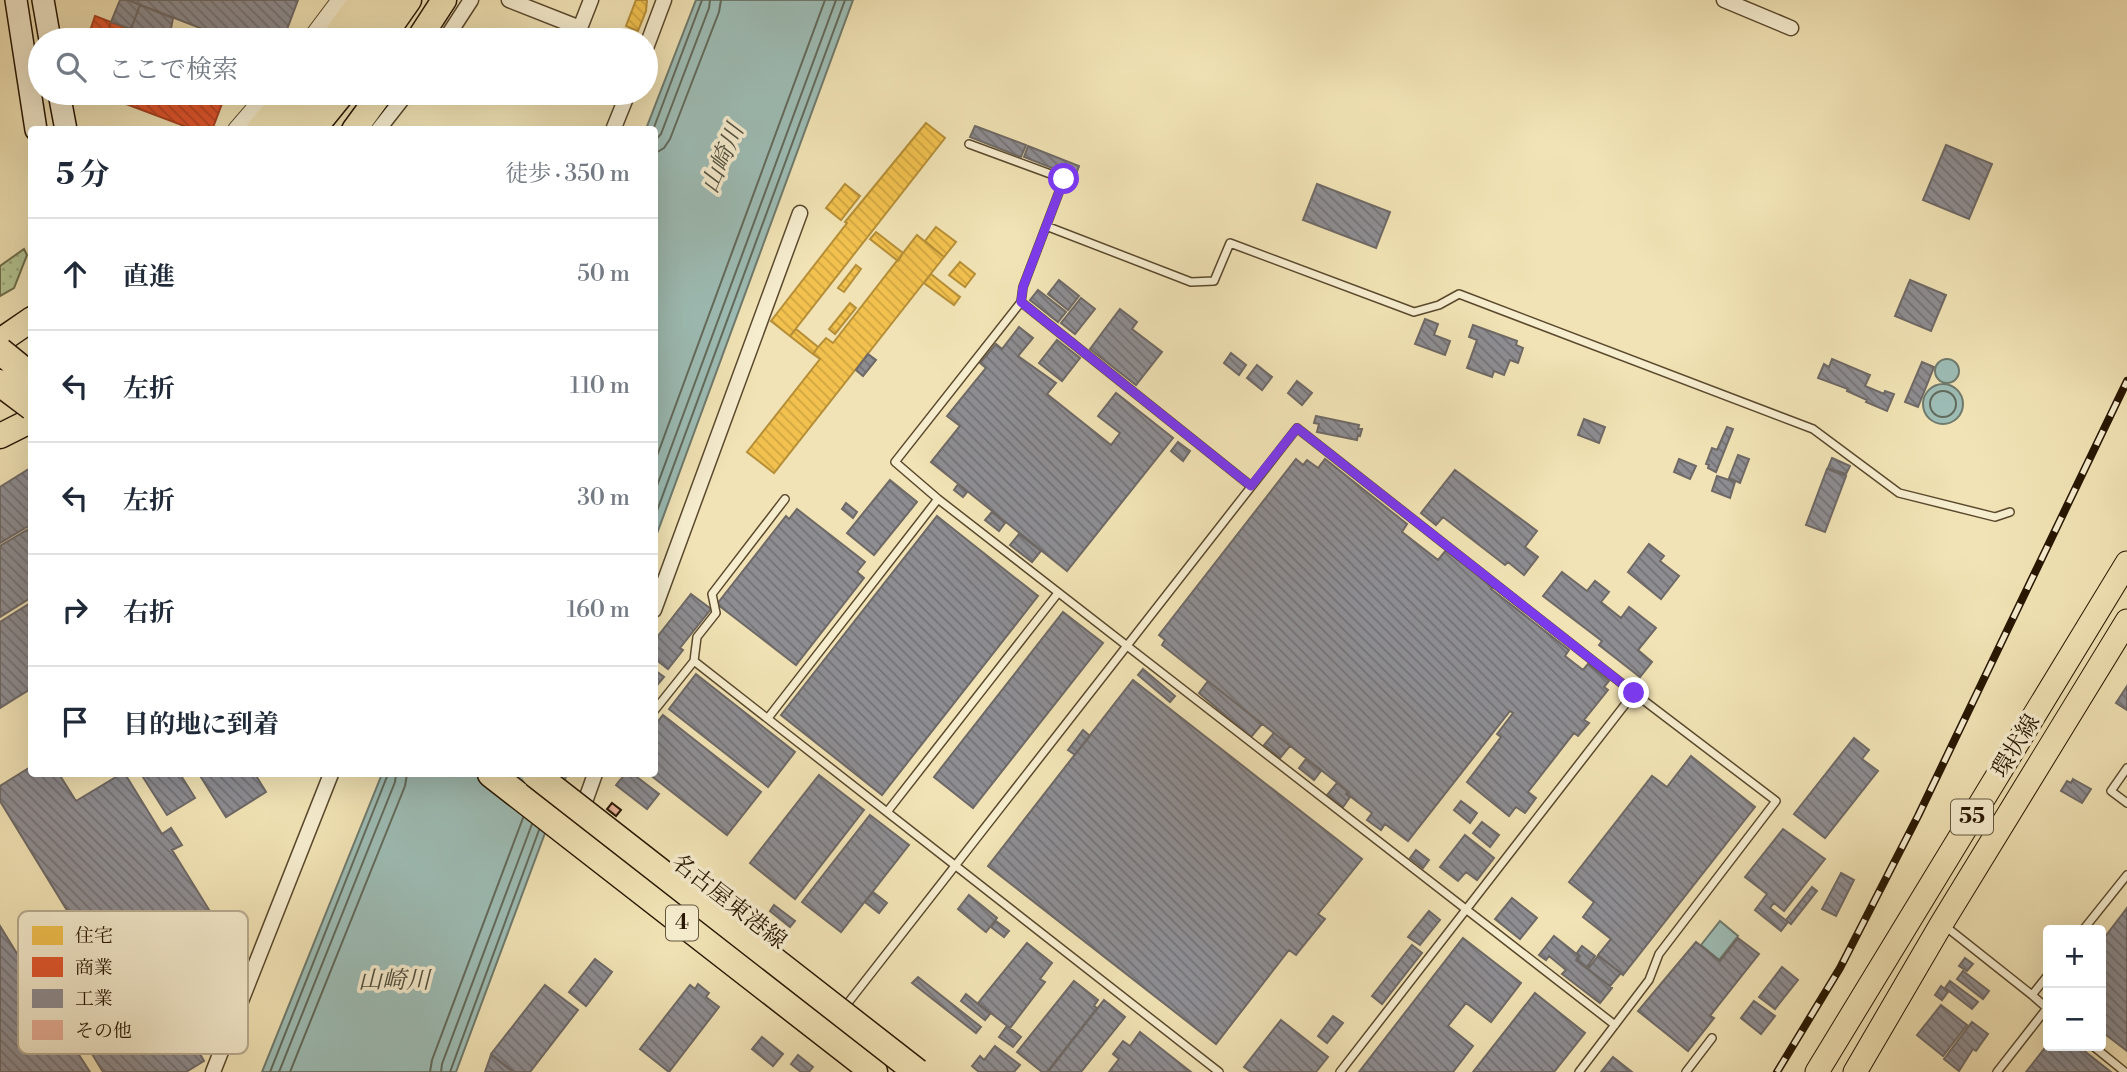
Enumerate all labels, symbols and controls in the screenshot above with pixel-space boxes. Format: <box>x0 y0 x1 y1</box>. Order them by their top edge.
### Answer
search box <box>28 28 658 105</box>
icon: search <box>52 48 90 86</box>
text: ここで検索 <box>108 54 238 86</box>
water label: 山崎川 <box>695 117 752 198</box>
text: 5 分 <box>56 156 109 194</box>
text: 徒歩 · 350 m <box>505 160 630 188</box>
route start <box>1048 163 1079 194</box>
icon: ahead <box>56 255 94 293</box>
text: 50 m <box>577 260 630 288</box>
text: 直進 <box>123 261 175 293</box>
icon: left <box>56 367 94 405</box>
text: 110 m <box>570 372 630 400</box>
text: 左折 <box>123 373 175 405</box>
icon: left <box>56 479 94 517</box>
text: 30 m <box>577 484 630 512</box>
text: 左折 <box>123 485 175 517</box>
icon: right <box>56 591 94 629</box>
text: 160 m <box>567 596 630 624</box>
text: 右折 <box>123 597 175 629</box>
route end <box>1618 677 1649 708</box>
icon: arrive <box>56 703 94 741</box>
text: 目的地に到着 <box>123 709 279 741</box>
street label: 環状線 <box>1986 709 2046 783</box>
road number: 55 <box>1951 800 1993 834</box>
street label: 名古屋東港線 <box>666 848 792 956</box>
road number: 4 <box>666 906 698 940</box>
legend <box>18 911 248 1054</box>
text: 住宅 <box>75 924 113 948</box>
map controls <box>2043 925 2106 1051</box>
button: + <box>2043 925 2106 988</box>
text: 商業 <box>75 956 113 980</box>
water label: 山崎川 <box>358 966 433 996</box>
text: 工業 <box>75 987 113 1011</box>
button: − <box>2043 988 2106 1051</box>
text: その他 <box>75 1019 132 1043</box>

